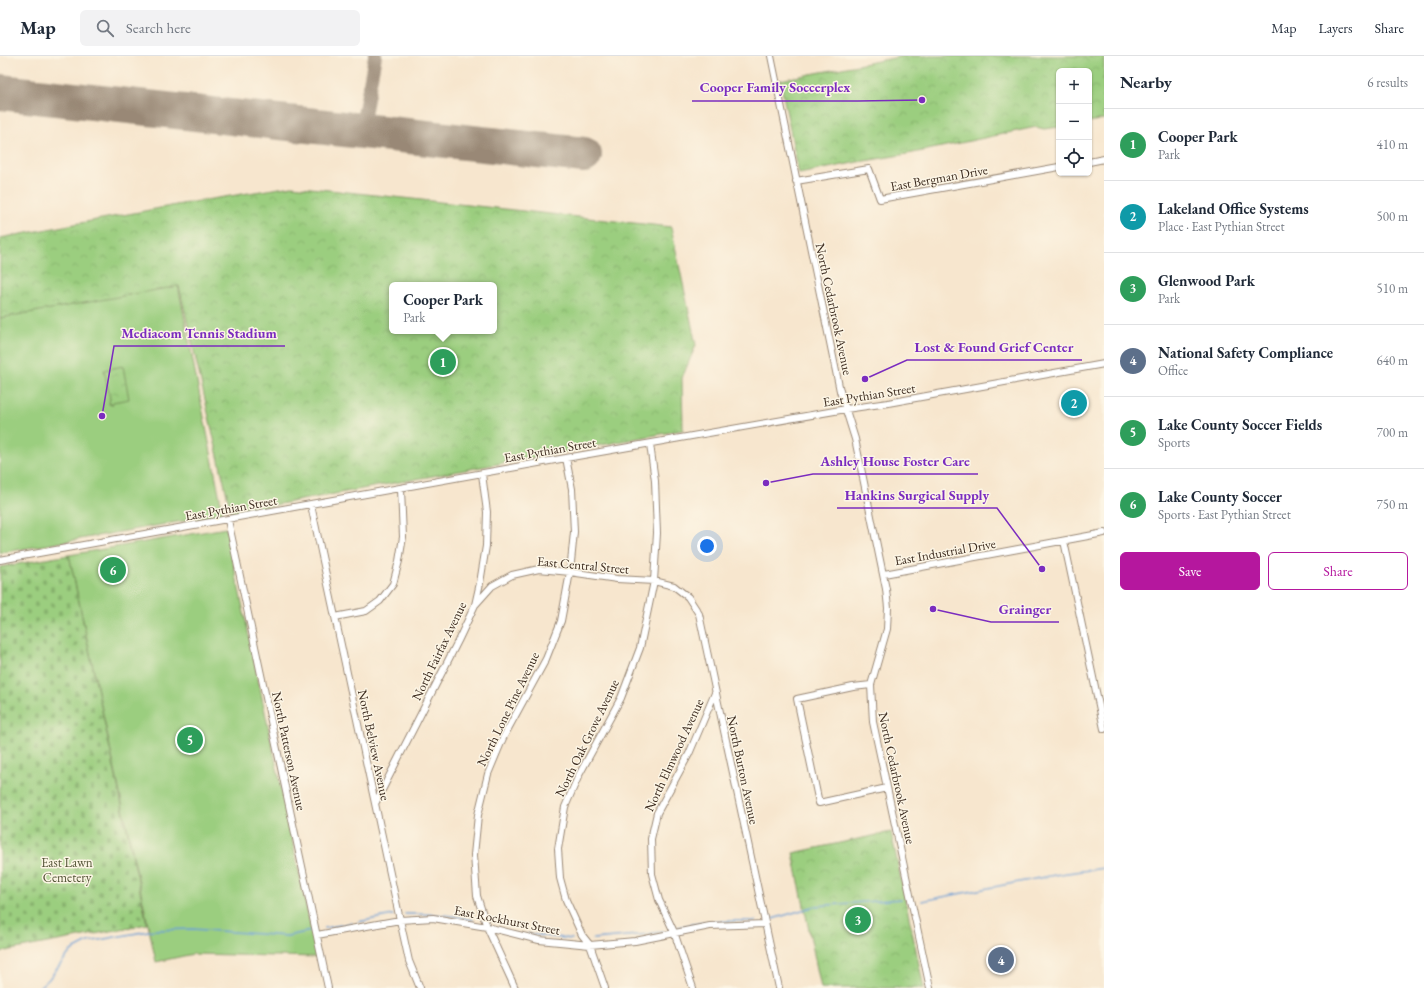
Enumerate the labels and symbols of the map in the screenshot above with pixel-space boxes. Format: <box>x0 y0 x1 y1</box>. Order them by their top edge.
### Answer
callout: Cooper Family Soccerplex <box>692 75 858 101</box>
text: Cooper Family Soccerplex <box>700 78 850 96</box>
street label: East Bergman Drive <box>889 161 989 195</box>
street label: North Cedarbrook Avenue <box>812 241 856 377</box>
callout: Mediacom Tennis Stadium <box>114 320 285 346</box>
text: Mediacom Tennis Stadium <box>121 324 277 342</box>
callout: Lost & Found Grief Center <box>907 334 1082 360</box>
text: Lost & Found Grief Center <box>915 338 1074 356</box>
pin: 1 <box>430 347 456 377</box>
street label: East Pythian Street <box>822 379 916 411</box>
pin: 2 <box>1061 388 1087 418</box>
street label: East Pythian Street <box>503 434 597 466</box>
callout: Ashley House Foster Care <box>813 448 978 474</box>
text: Ashley House Foster Care <box>819 452 970 470</box>
callout: Hankins Surgical Supply <box>837 482 997 508</box>
text: Hankins Surgical Supply <box>845 486 989 504</box>
street label: East Pythian Street <box>184 492 278 524</box>
street label: East Industrial Drive <box>893 535 997 569</box>
your location <box>697 536 717 556</box>
street label: East Central Street <box>536 553 630 577</box>
pin: 6 <box>100 555 126 585</box>
callout: Grainger <box>991 596 1059 622</box>
street label: North Fairfax Avenue <box>408 599 470 703</box>
text: Grainger <box>999 600 1051 618</box>
street label: North Lone Pine Avenue <box>473 649 543 769</box>
street label: North Oak Grove Avenue <box>551 676 623 800</box>
street label: North Belview Avenue <box>354 688 394 802</box>
street label: North Patterson Avenue <box>268 690 310 812</box>
street label: North Elmwood Avenue <box>640 696 708 814</box>
street label: North Cedarbrook Avenue <box>875 710 919 846</box>
street label: North Burton Avenue <box>723 714 763 826</box>
pin: 5 <box>177 725 203 755</box>
park label: East Lawn Cemetery <box>41 854 93 886</box>
street label: East Rockhurst Street <box>453 901 561 939</box>
pin: 3 <box>845 905 871 935</box>
pin: 4 <box>988 945 1014 975</box>

